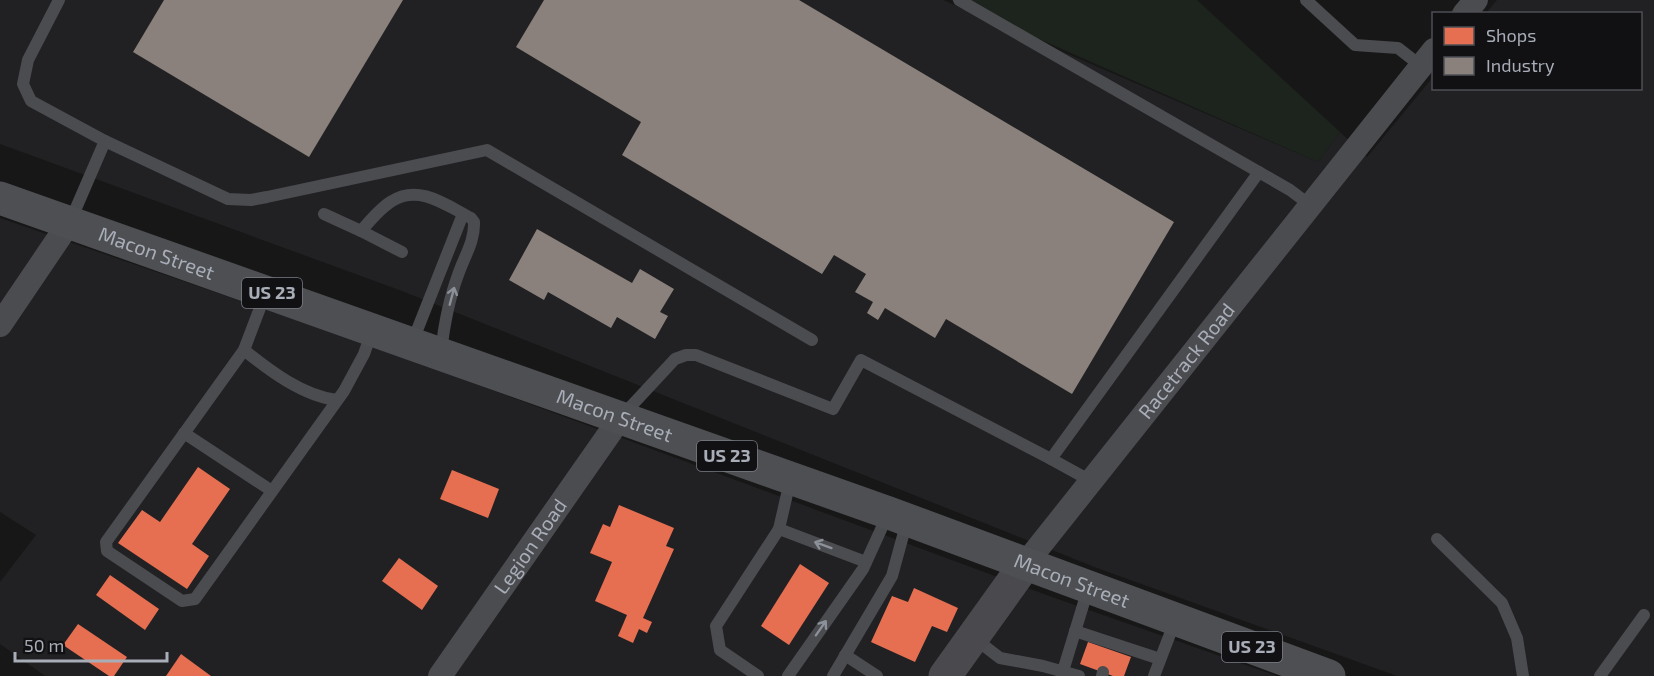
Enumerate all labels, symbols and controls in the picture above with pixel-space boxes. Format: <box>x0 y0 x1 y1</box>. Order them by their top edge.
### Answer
legend <box>1432 12 1642 90</box>
text: Shops <box>1486 24 1536 46</box>
text: Industry <box>1486 54 1555 76</box>
street label: Macon Street <box>96 221 218 284</box>
road number: US 23 <box>242 278 302 308</box>
one-way arrow <box>447 287 458 306</box>
street label: Racetrack Road <box>1133 298 1239 423</box>
street label: Macon Street <box>554 383 676 446</box>
road number: US 23 <box>697 441 757 471</box>
street label: Legion Road <box>488 494 571 598</box>
one-way arrow <box>814 539 832 550</box>
street label: Macon Street <box>1011 547 1133 612</box>
one-way arrow <box>815 620 827 637</box>
scale bar <box>15 625 166 663</box>
road number: US 23 <box>1222 632 1282 662</box>
text: 50 m <box>24 634 64 656</box>

